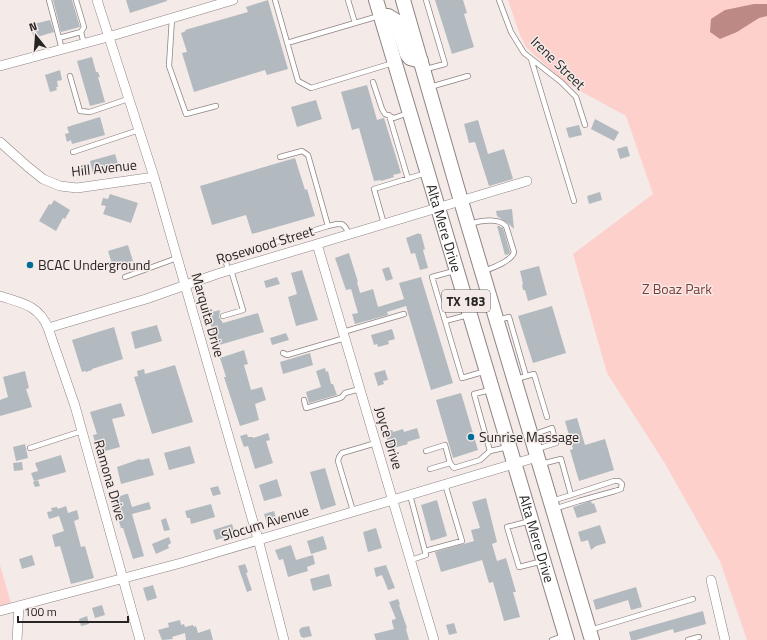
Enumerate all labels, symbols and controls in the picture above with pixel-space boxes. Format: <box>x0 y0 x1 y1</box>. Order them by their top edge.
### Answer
north arrow <box>16 16 56 56</box>
text: N <box>27 18 39 35</box>
street label: Irene Street <box>526 31 591 94</box>
street label: Hill Avenue <box>70 154 138 181</box>
street label: Alta Mere Drive <box>421 181 468 274</box>
street label: Rosewood Street <box>213 220 316 269</box>
place label: BCAC Underground <box>38 254 151 275</box>
marker: BCAC Underground <box>25 260 35 270</box>
street label: Marquita Drive <box>186 270 231 360</box>
park label: Z Boaz Park <box>642 278 712 299</box>
road number: TX 183 <box>442 290 490 312</box>
street label: Joyce Drive <box>370 404 409 472</box>
place label: Sunrise Massage <box>479 426 579 447</box>
marker: Sunrise Massage <box>466 432 476 442</box>
street label: Ramona Drive <box>89 437 132 523</box>
street label: Alta Mere Drive <box>514 492 560 585</box>
street label: Slocum Avenue <box>219 499 311 546</box>
scale bar <box>18 598 128 624</box>
text: 100 m <box>24 602 57 621</box>

